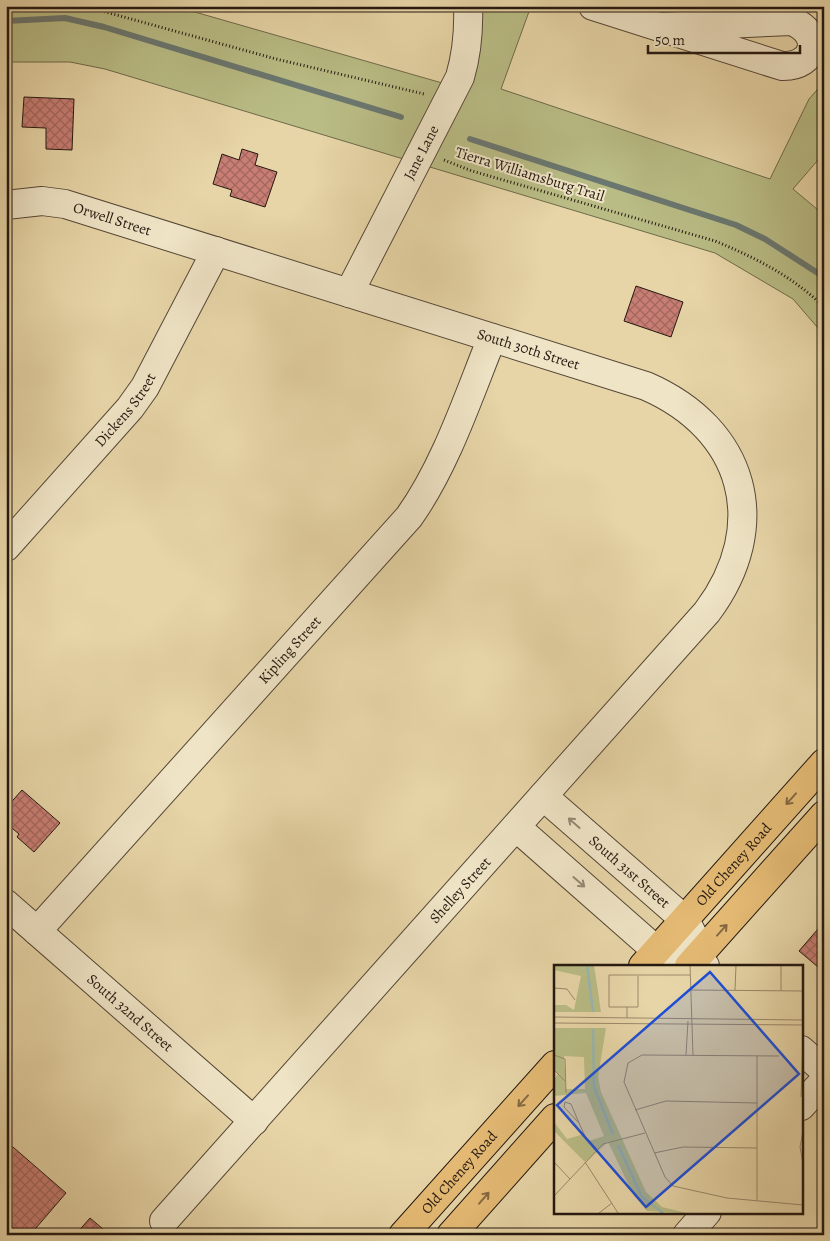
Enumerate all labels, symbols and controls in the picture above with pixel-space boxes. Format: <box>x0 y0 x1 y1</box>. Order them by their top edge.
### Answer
scale bar <box>648 22 800 54</box>
text: 50 m <box>655 30 685 50</box>
street label: Jane Lane <box>399 121 444 183</box>
street label: Tierra Williamsburg Trail <box>453 142 607 206</box>
street label: Orwell Street <box>71 197 154 240</box>
street label: South 30th Street <box>475 324 582 375</box>
street label: Dickens Street <box>90 369 161 451</box>
street label: Kipling Street <box>254 611 326 688</box>
one-way arrow <box>786 793 797 806</box>
one-way arrow <box>567 817 580 829</box>
street label: Old Cheney Road <box>691 818 777 910</box>
street label: South 31st Street <box>585 831 674 913</box>
street label: Shelley Street <box>425 852 495 928</box>
one-way arrow <box>572 876 585 888</box>
one-way arrow <box>716 923 727 936</box>
inset map <box>554 965 802 1214</box>
street label: South 32nd Street <box>83 969 178 1056</box>
one-way arrow <box>517 1095 528 1108</box>
street label: Old Cheney Road <box>416 1126 502 1218</box>
one-way arrow <box>478 1192 489 1205</box>

